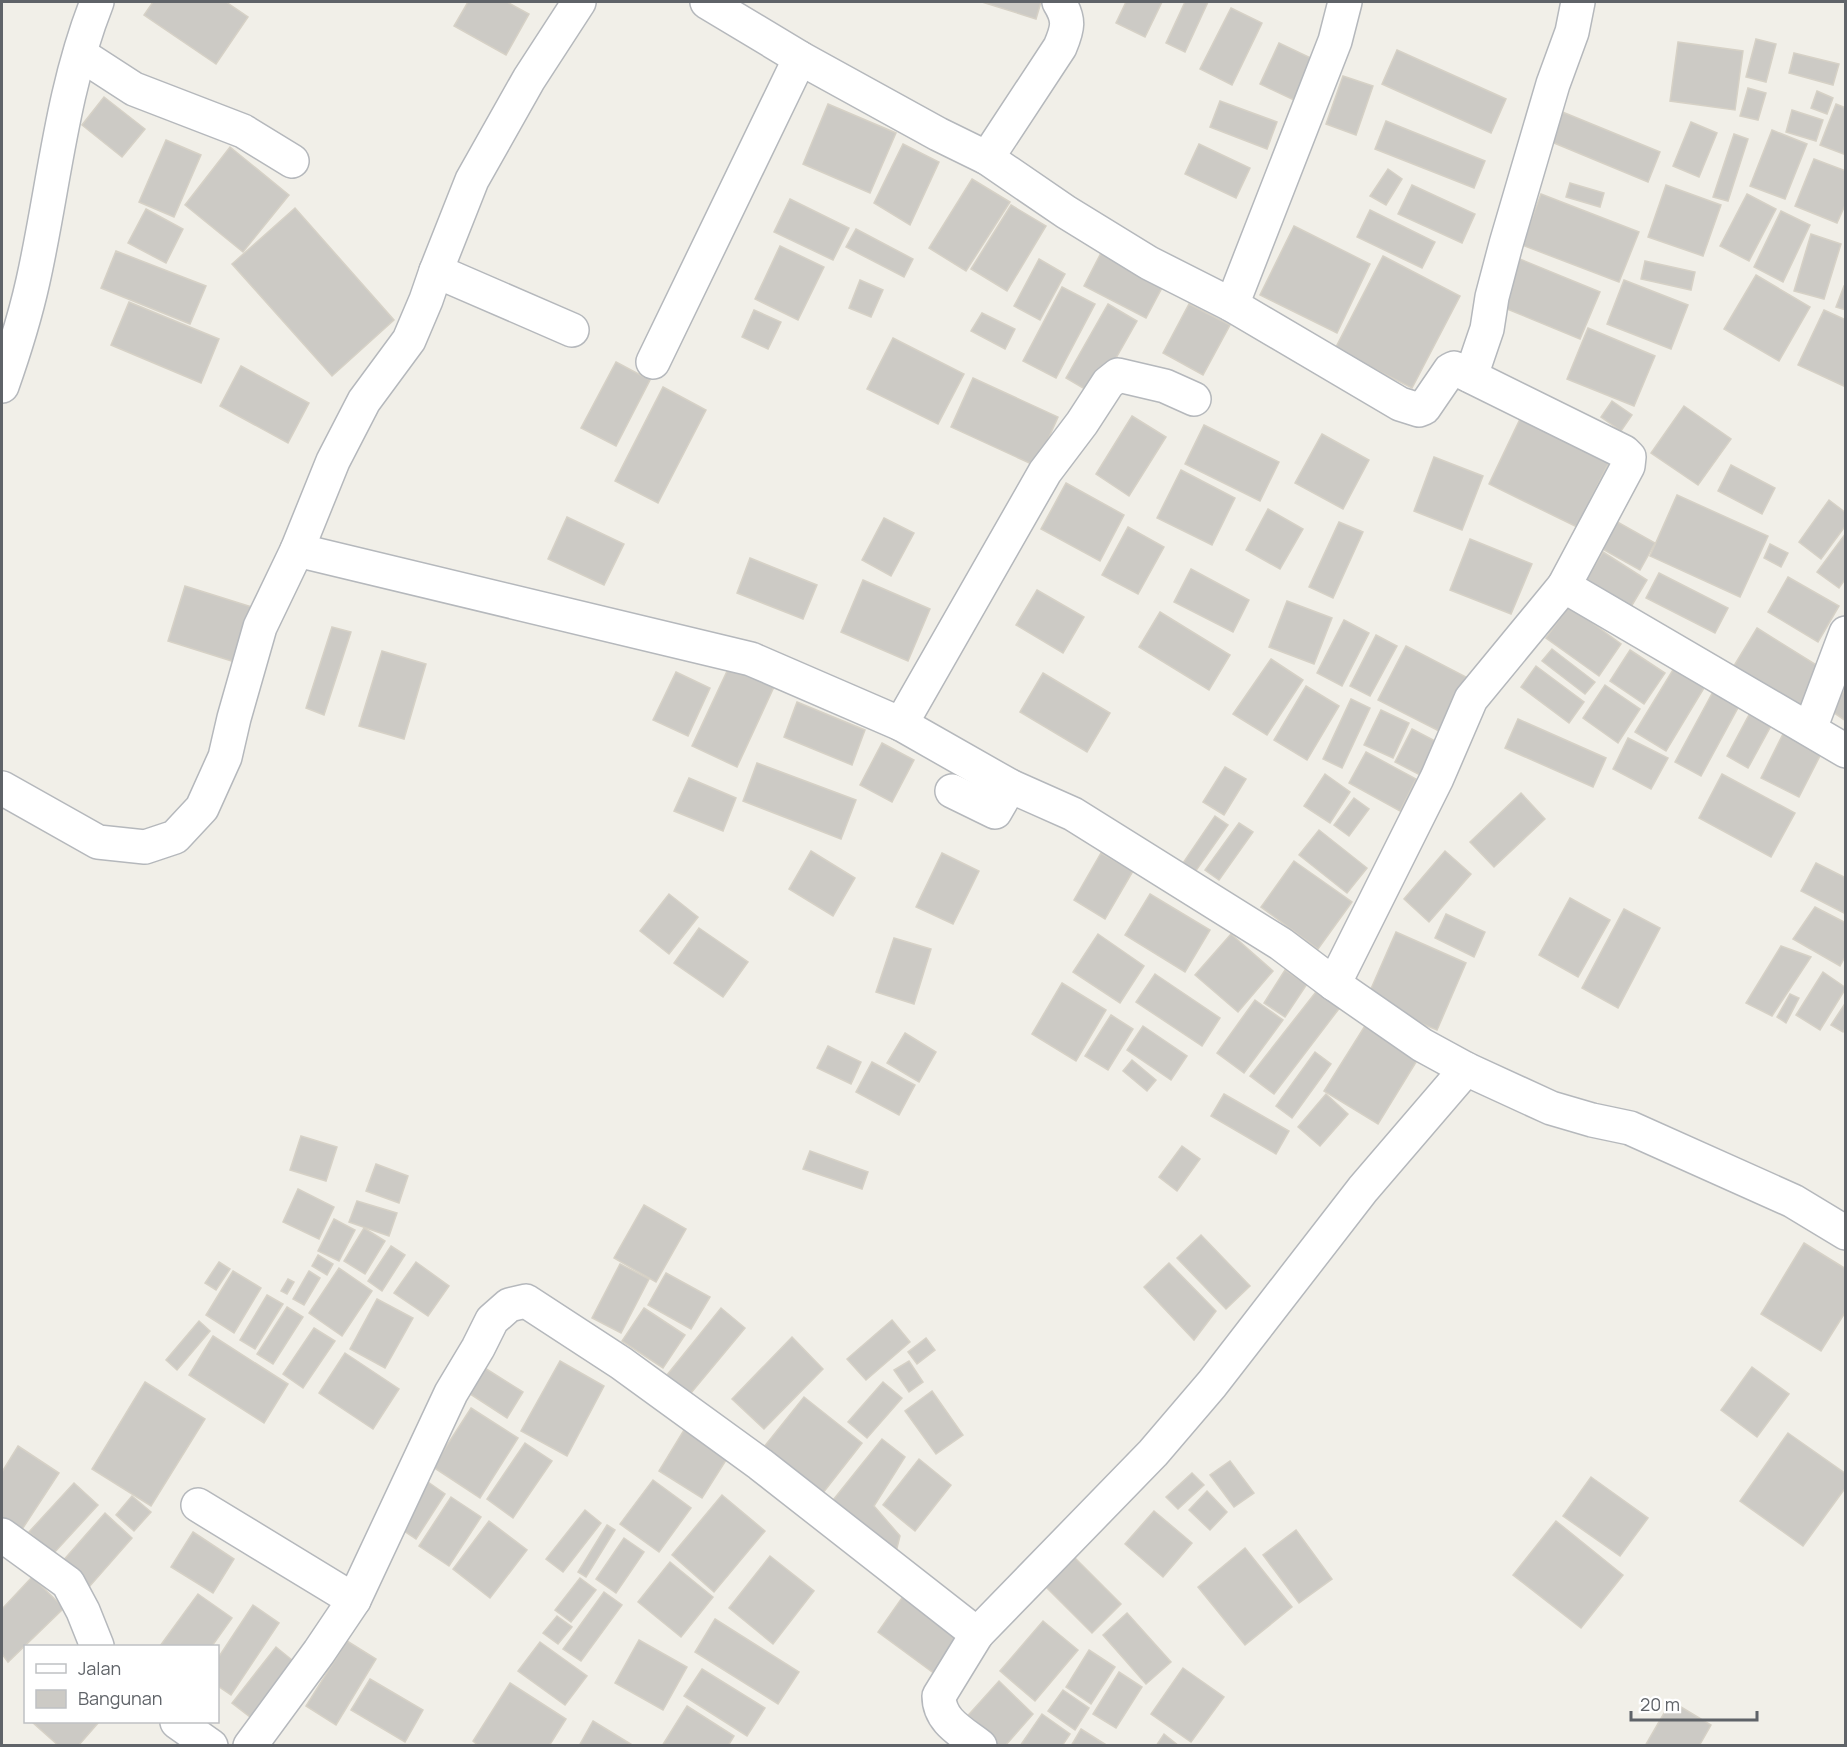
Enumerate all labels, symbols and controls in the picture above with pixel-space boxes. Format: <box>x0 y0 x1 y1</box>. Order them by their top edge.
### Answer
legend <box>24 1645 219 1723</box>
text: Jalan <box>78 1656 121 1680</box>
scale bar <box>1631 1684 1757 1722</box>
text: Bangunan <box>78 1686 162 1710</box>
text: 20 m <box>1640 1692 1680 1716</box>

